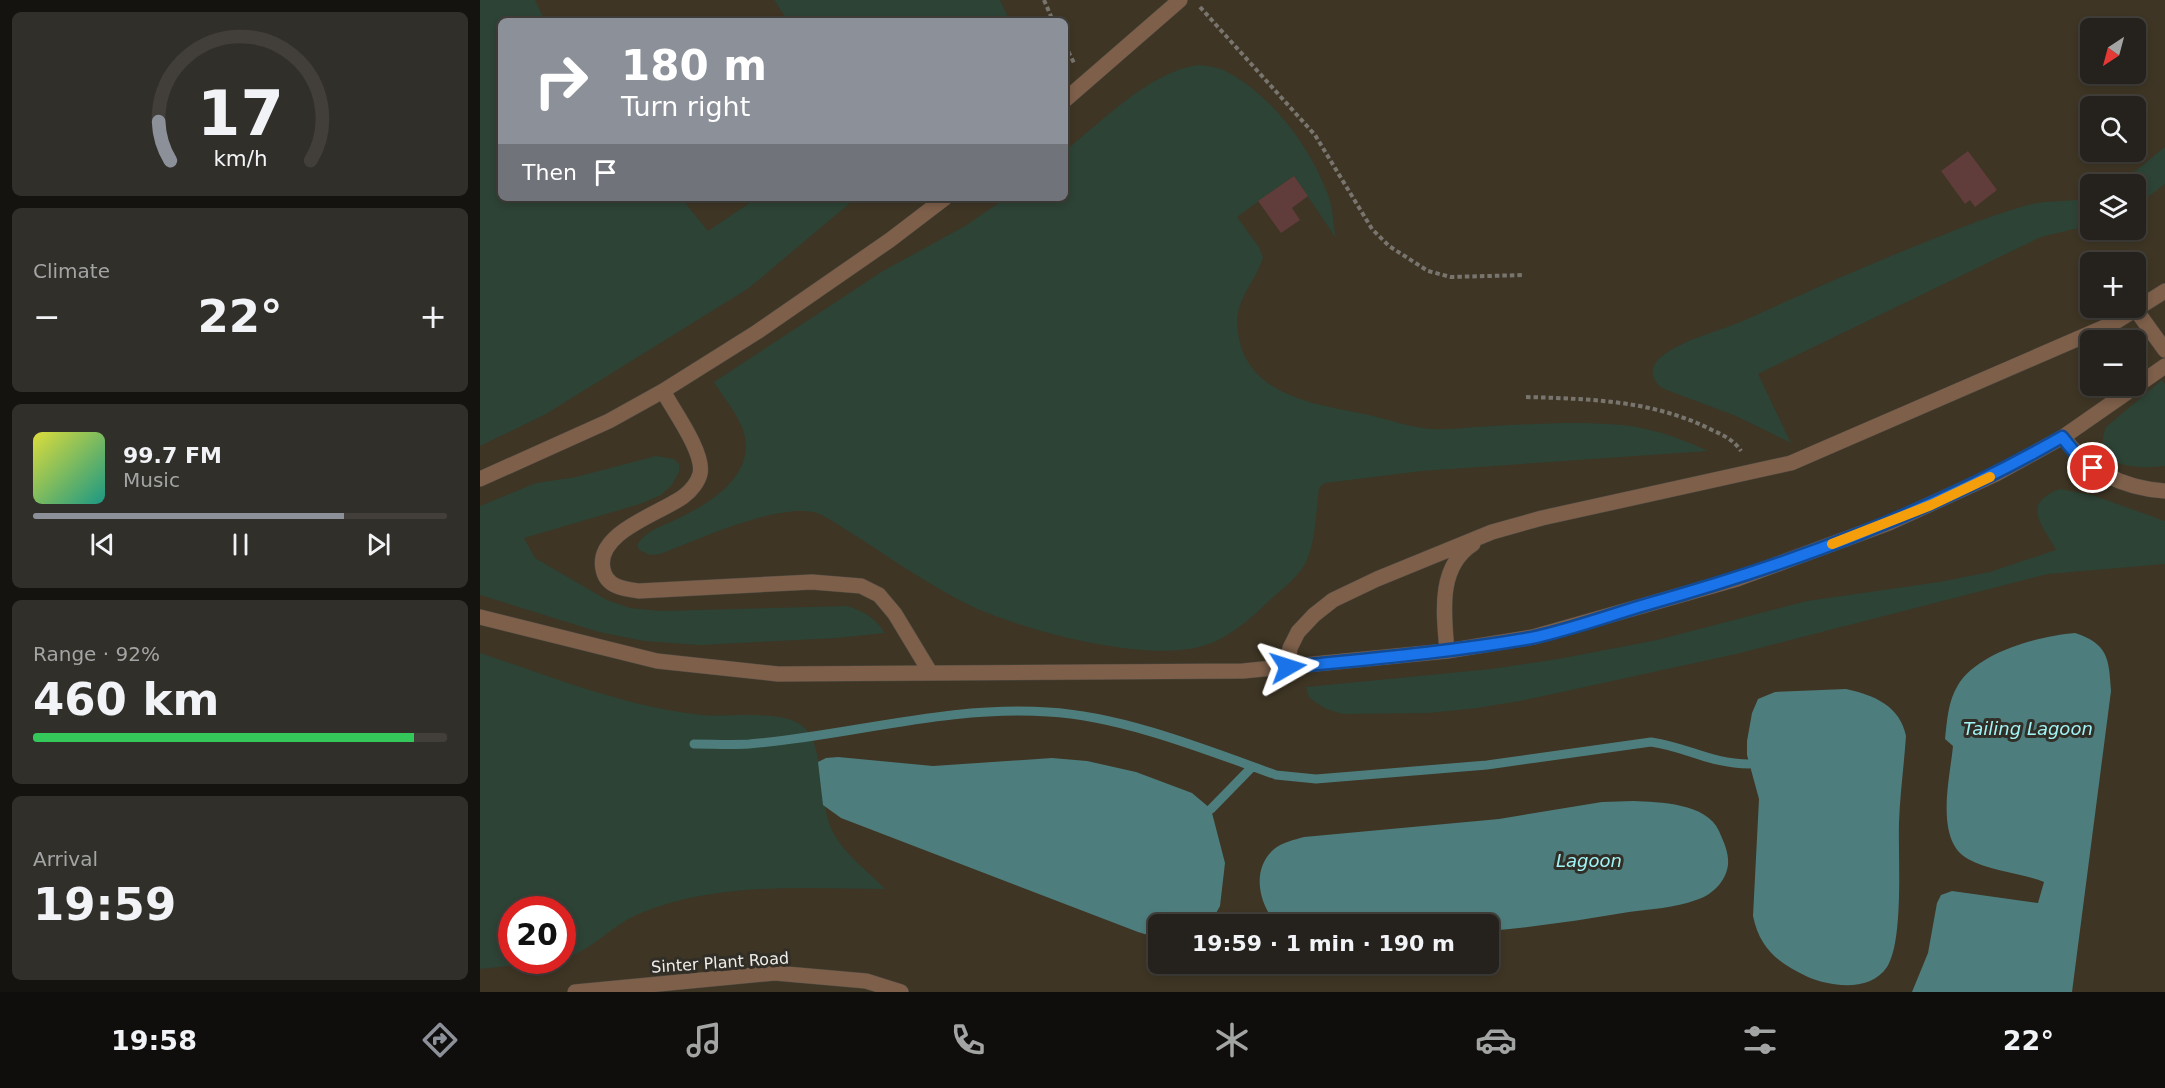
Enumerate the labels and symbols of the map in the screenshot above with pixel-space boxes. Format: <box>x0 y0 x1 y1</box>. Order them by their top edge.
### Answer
north arrow <box>2080 18 2146 84</box>
pin <box>2067 442 2118 493</box>
position arrow <box>1256 635 1320 699</box>
water label: Tailing Lagoon <box>1963 718 2093 739</box>
water label: Lagoon <box>1556 850 1622 871</box>
speed limit sign: 20 <box>498 896 576 974</box>
street label: Sinter Plant Road <box>651 948 790 977</box>

